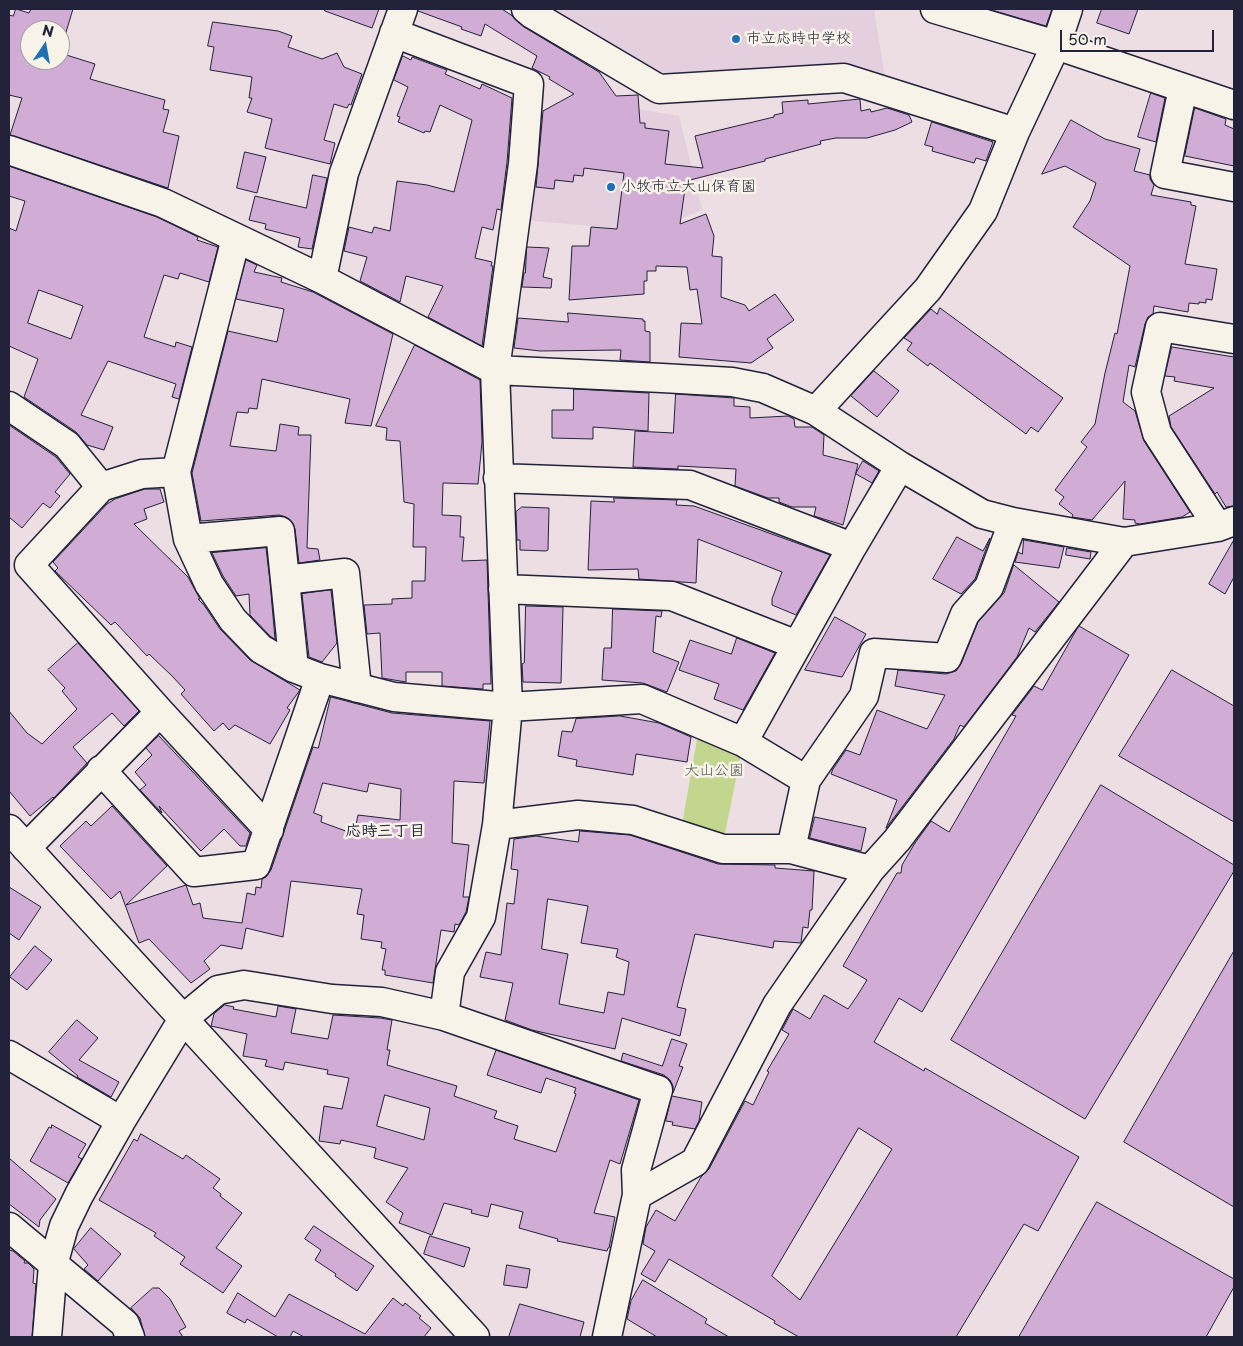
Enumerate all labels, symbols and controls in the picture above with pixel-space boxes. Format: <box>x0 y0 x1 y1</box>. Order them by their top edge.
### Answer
text: N <box>40 19 56 42</box>
north arrow <box>20 20 70 70</box>
scale bar <box>1063 20 1217 52</box>
text: 50 m <box>1068 27 1107 50</box>
place label: 市立応時中学校 <box>746 30 851 48</box>
marker: 市立応時中学校 <box>730 33 742 45</box>
place label: 小牧市立大山保育園 <box>621 178 756 196</box>
marker: 小牧市立大山保育園 <box>605 181 617 193</box>
park label: 大山公園 <box>684 762 744 780</box>
district label: 応時三丁目 <box>345 822 425 842</box>

